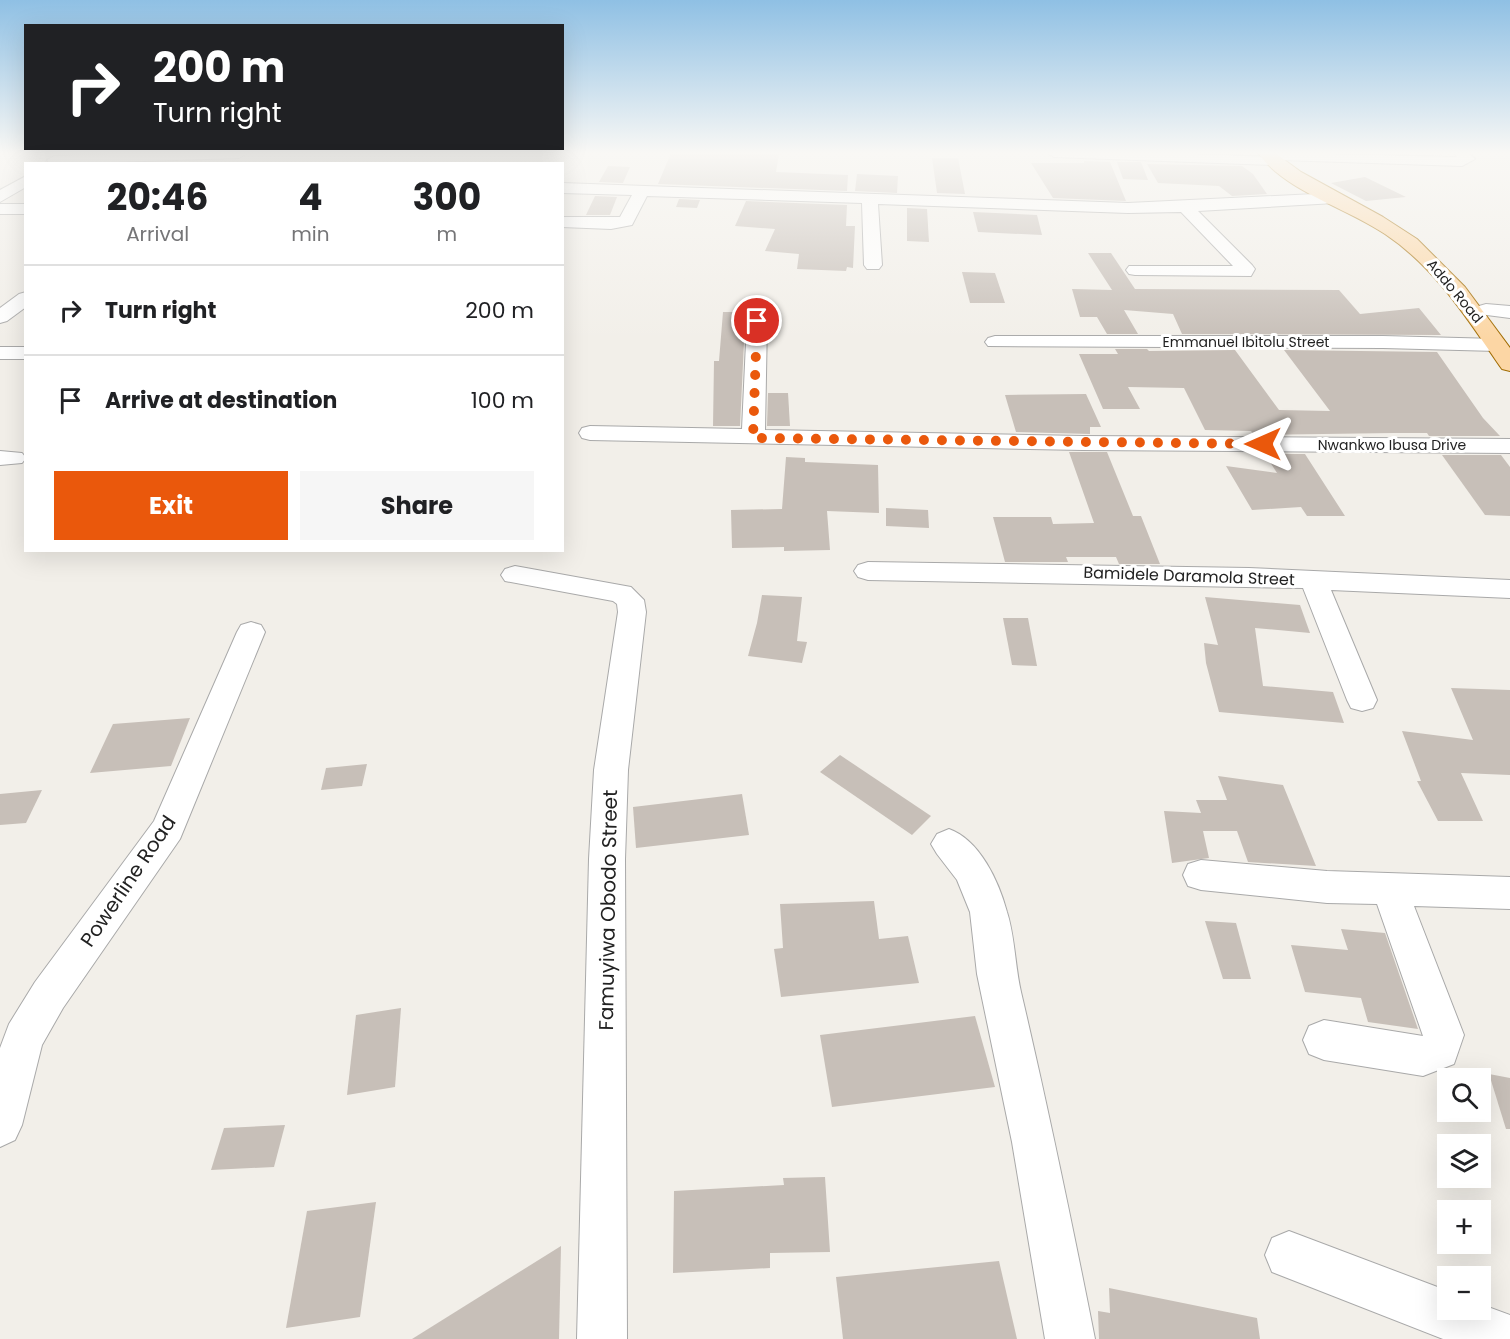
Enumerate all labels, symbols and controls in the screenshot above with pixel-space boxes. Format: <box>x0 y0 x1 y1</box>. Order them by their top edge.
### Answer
text: 200 m <box>153 38 285 97</box>
icon: right <box>54 48 132 126</box>
text: Turn right <box>153 94 282 131</box>
text: 20:46 <box>107 172 208 223</box>
text: 4 <box>298 172 323 223</box>
text: 300 <box>412 172 481 223</box>
text: Arrival <box>126 220 189 248</box>
text: min <box>291 220 330 248</box>
text: m <box>436 220 457 248</box>
street label: Addo Road <box>1422 255 1488 327</box>
icon: right <box>54 294 87 327</box>
text: Turn right <box>105 295 216 326</box>
text: 200 m <box>465 295 534 326</box>
pin <box>731 295 782 346</box>
icon: arrive <box>740 304 773 337</box>
street label: Emmanuel Ibitolu Street <box>1163 332 1329 352</box>
icon: arrive <box>54 384 87 417</box>
text: Arrive at destination <box>105 385 337 416</box>
text: 100 m <box>471 385 534 416</box>
position arrow <box>1231 412 1295 476</box>
street label: Nwankwo Ibusa Drive <box>1318 435 1467 455</box>
button: Exit <box>54 471 288 540</box>
button: Share <box>300 471 534 540</box>
street label: Bamidele Daramola Street <box>1083 561 1295 591</box>
street label: Famuyiwa Obodo Street <box>592 789 624 1031</box>
street label: Powerline Road <box>74 810 182 952</box>
map controls <box>1437 1068 1491 1320</box>
button: search <box>1437 1068 1491 1122</box>
button: layers <box>1437 1134 1491 1188</box>
button: + <box>1437 1200 1491 1254</box>
button: − <box>1437 1266 1491 1320</box>

